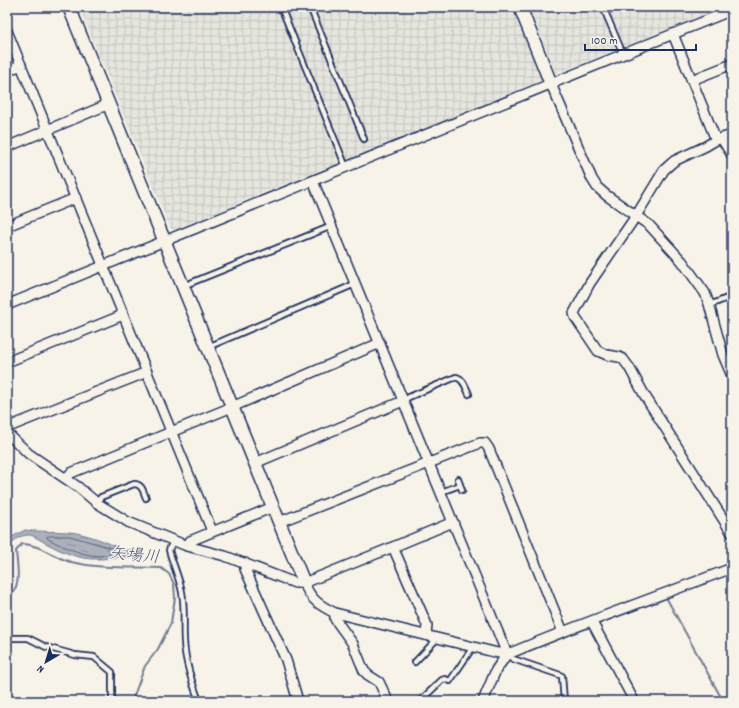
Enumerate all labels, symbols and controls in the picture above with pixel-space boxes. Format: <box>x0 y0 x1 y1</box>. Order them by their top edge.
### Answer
scale bar <box>585 26 696 52</box>
text: 100 m <box>591 33 618 50</box>
water label: 矢場川 <box>108 543 160 571</box>
north arrow <box>26 642 66 682</box>
text: N <box>34 660 48 676</box>

